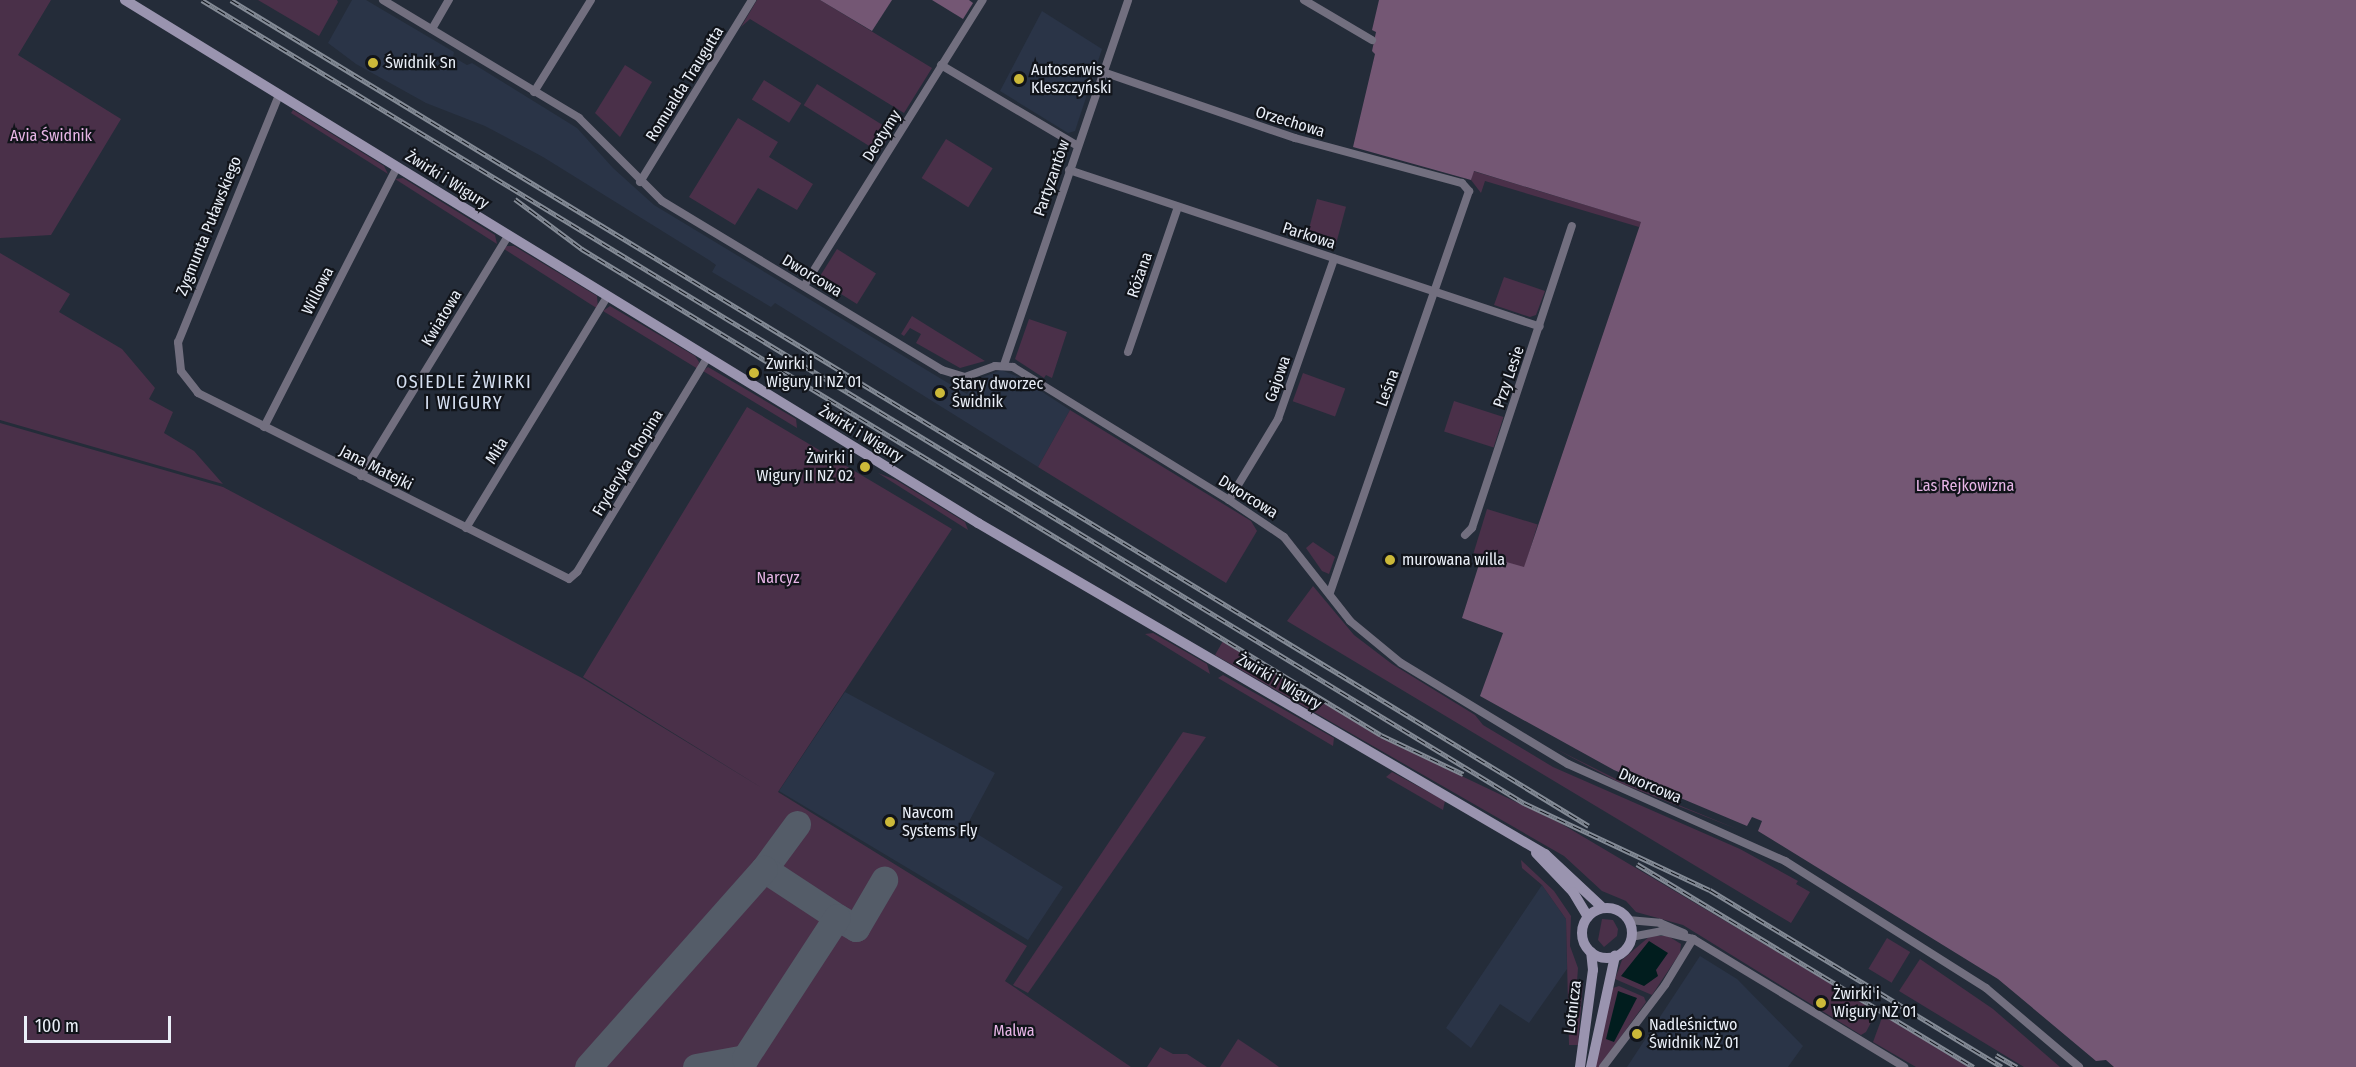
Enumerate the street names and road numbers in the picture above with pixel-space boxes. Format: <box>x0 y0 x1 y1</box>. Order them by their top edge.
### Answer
street label: Romualda Traugutta <box>642 23 728 145</box>
street label: Orzechowa <box>1253 102 1327 142</box>
street label: Deotymy <box>859 107 905 165</box>
street label: Partyzantów <box>1030 137 1074 219</box>
street label: Żwirki i Wigury <box>402 147 492 213</box>
street label: Zygmunta Puławskiego <box>172 153 246 299</box>
street label: Parkowa <box>1280 218 1338 254</box>
street label: Różana <box>1123 250 1157 300</box>
street label: Dworcowa <box>779 251 845 301</box>
street label: Willowa <box>298 264 338 318</box>
street label: Kwiatowa <box>418 286 466 350</box>
street label: Przy Lesie <box>1489 344 1529 410</box>
street label: Gajowa <box>1261 353 1295 405</box>
street label: Leśna <box>1373 367 1403 409</box>
street label: Żwirki i Wigury <box>815 401 907 467</box>
street label: Fryderyka Chopina <box>589 406 667 520</box>
street label: Miła <box>482 434 512 468</box>
street label: Jana Matejki <box>336 441 416 495</box>
street label: Dworcowa <box>1215 471 1281 523</box>
street label: Żwirki i Wigury <box>1233 650 1325 714</box>
street label: Dworcowa <box>1616 764 1684 808</box>
street label: Lotnicza <box>1560 979 1586 1035</box>

